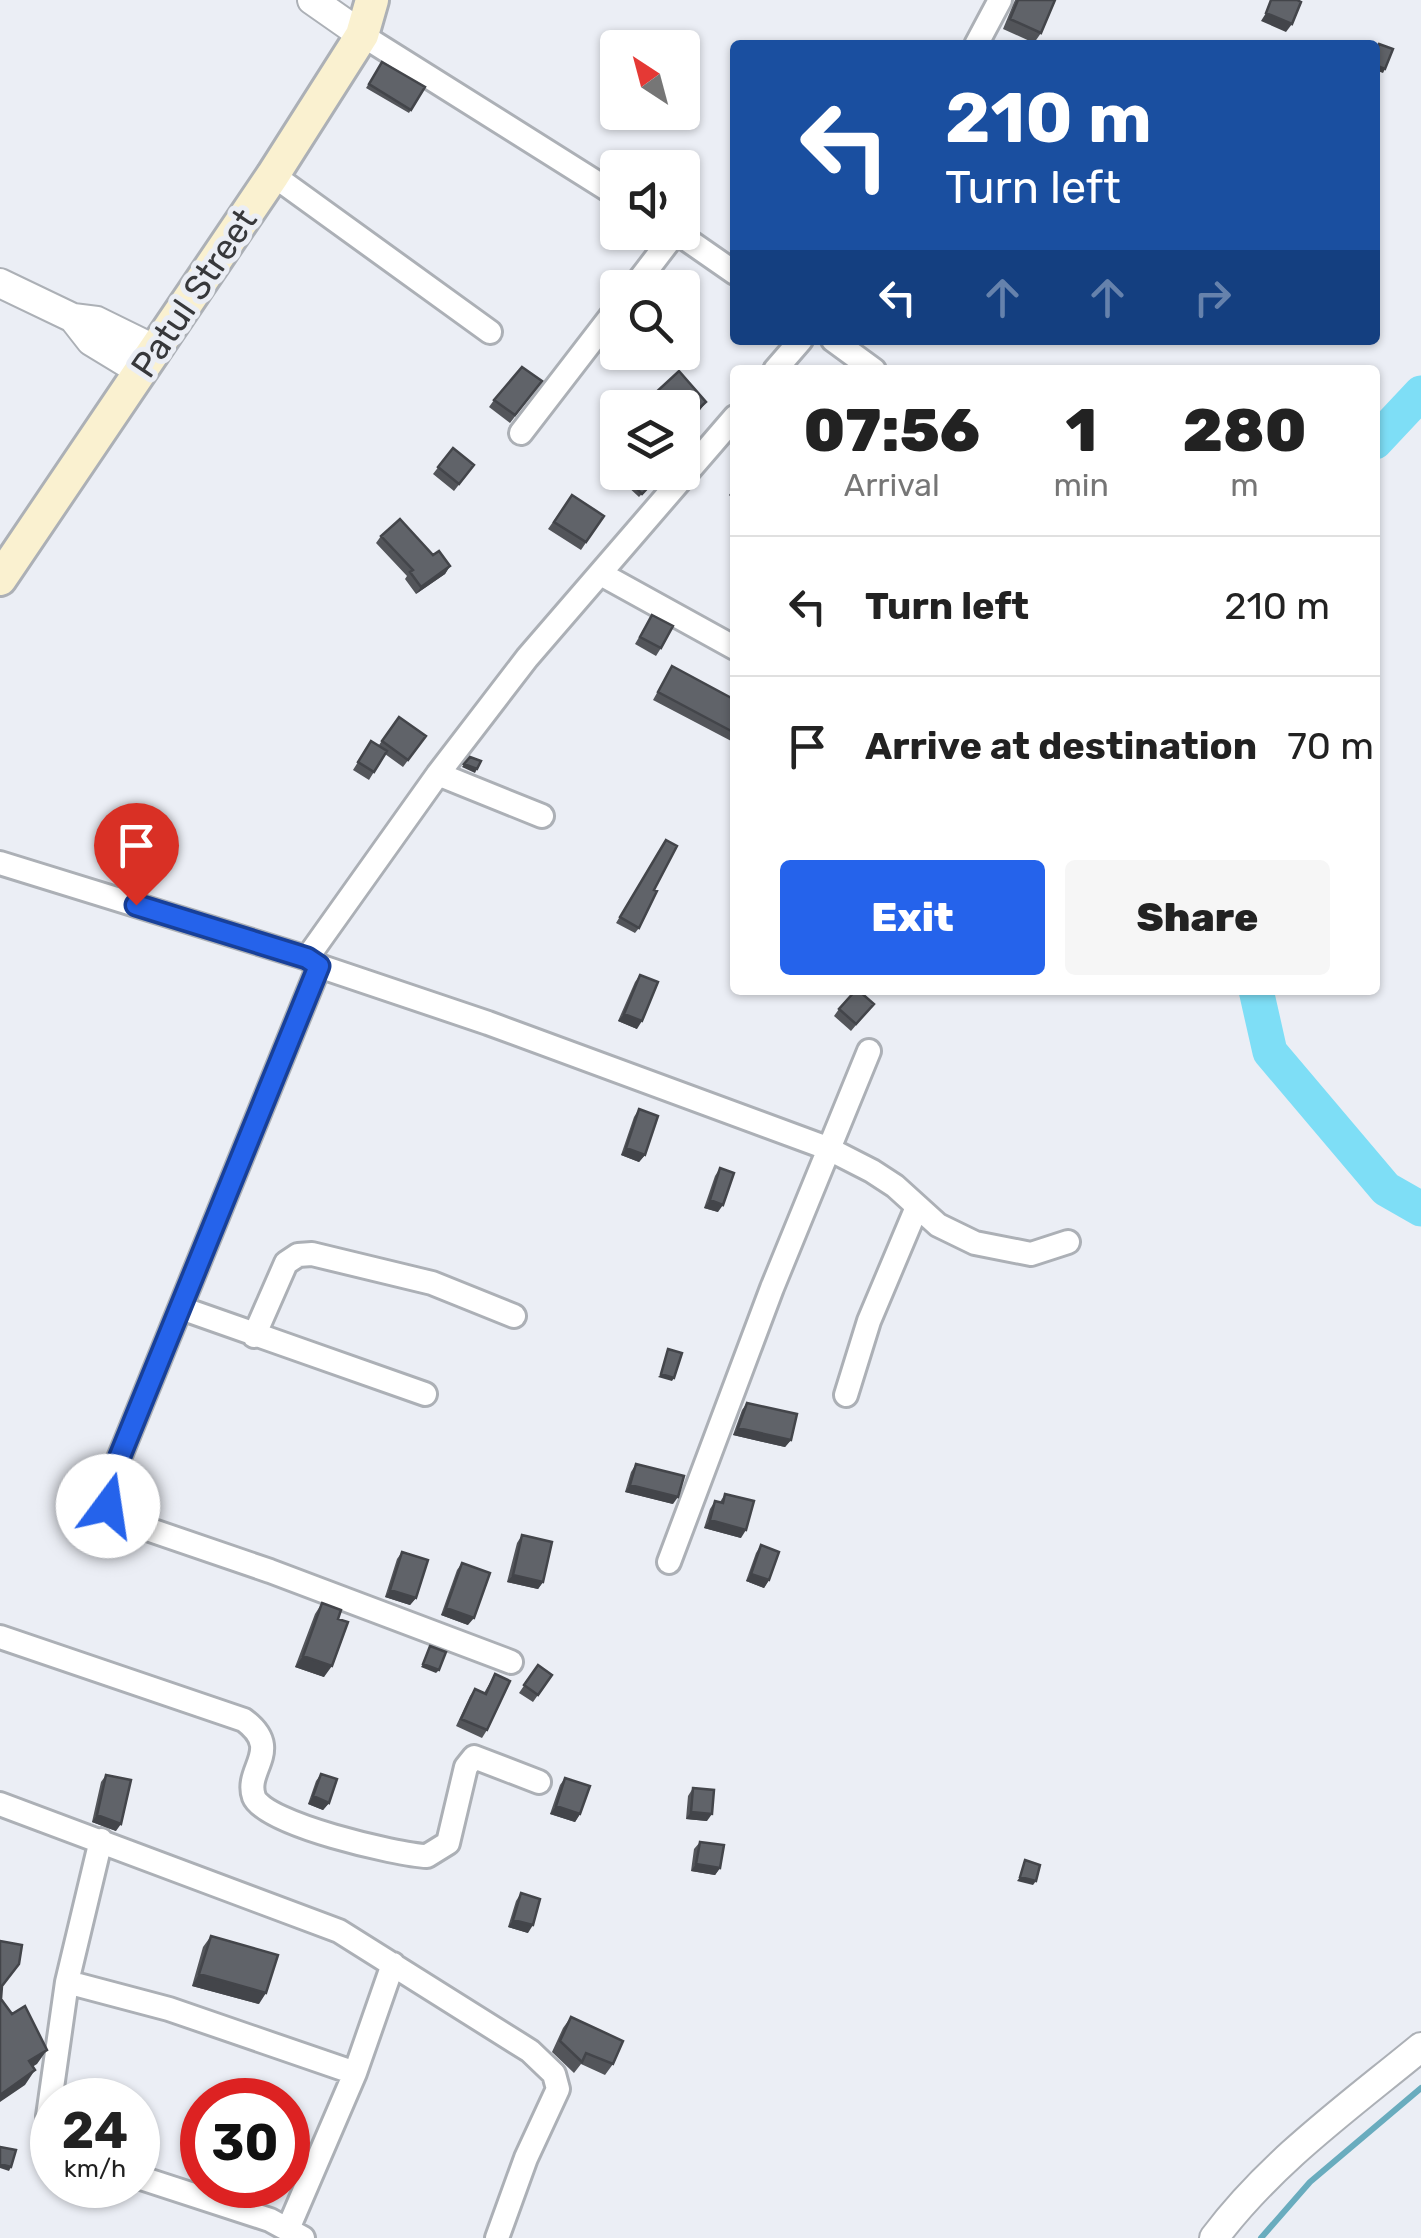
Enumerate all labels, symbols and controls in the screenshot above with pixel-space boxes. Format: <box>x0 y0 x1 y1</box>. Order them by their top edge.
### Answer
north arrow <box>600 30 700 130</box>
map controls <box>600 30 700 490</box>
text: 210 m <box>945 77 1152 160</box>
icon: left <box>780 80 910 210</box>
button: sound <box>600 150 700 250</box>
text: Turn left <box>945 161 1121 214</box>
street label: Patul Street <box>122 201 266 385</box>
button: search <box>600 270 700 370</box>
icon: left <box>870 270 925 325</box>
icon: ahead <box>975 270 1030 325</box>
icon: ahead <box>1080 270 1135 325</box>
icon: right <box>1185 270 1240 325</box>
button: layers <box>600 390 700 490</box>
text: 07:56 <box>803 395 980 466</box>
text: 1 <box>1065 395 1097 466</box>
text: 280 <box>1182 395 1307 466</box>
text: Arrival <box>844 466 940 504</box>
text: min <box>1053 466 1109 504</box>
text: m <box>1230 466 1259 504</box>
icon: left <box>780 579 835 634</box>
text: Turn left <box>865 583 1029 629</box>
text: 210 m <box>1224 583 1330 629</box>
icon: arrive <box>780 719 835 774</box>
text: Arrive at destination <box>865 723 1257 769</box>
text: 70 m <box>1287 723 1374 769</box>
pin <box>94 803 179 906</box>
icon: arrive <box>109 818 164 873</box>
button: Exit <box>780 860 1045 975</box>
button: Share <box>1065 860 1330 975</box>
position arrow <box>56 1454 160 1558</box>
speed limit sign: 30 <box>180 2078 310 2208</box>
text: 24 <box>62 2101 128 2161</box>
text: km/h <box>64 2154 126 2183</box>

